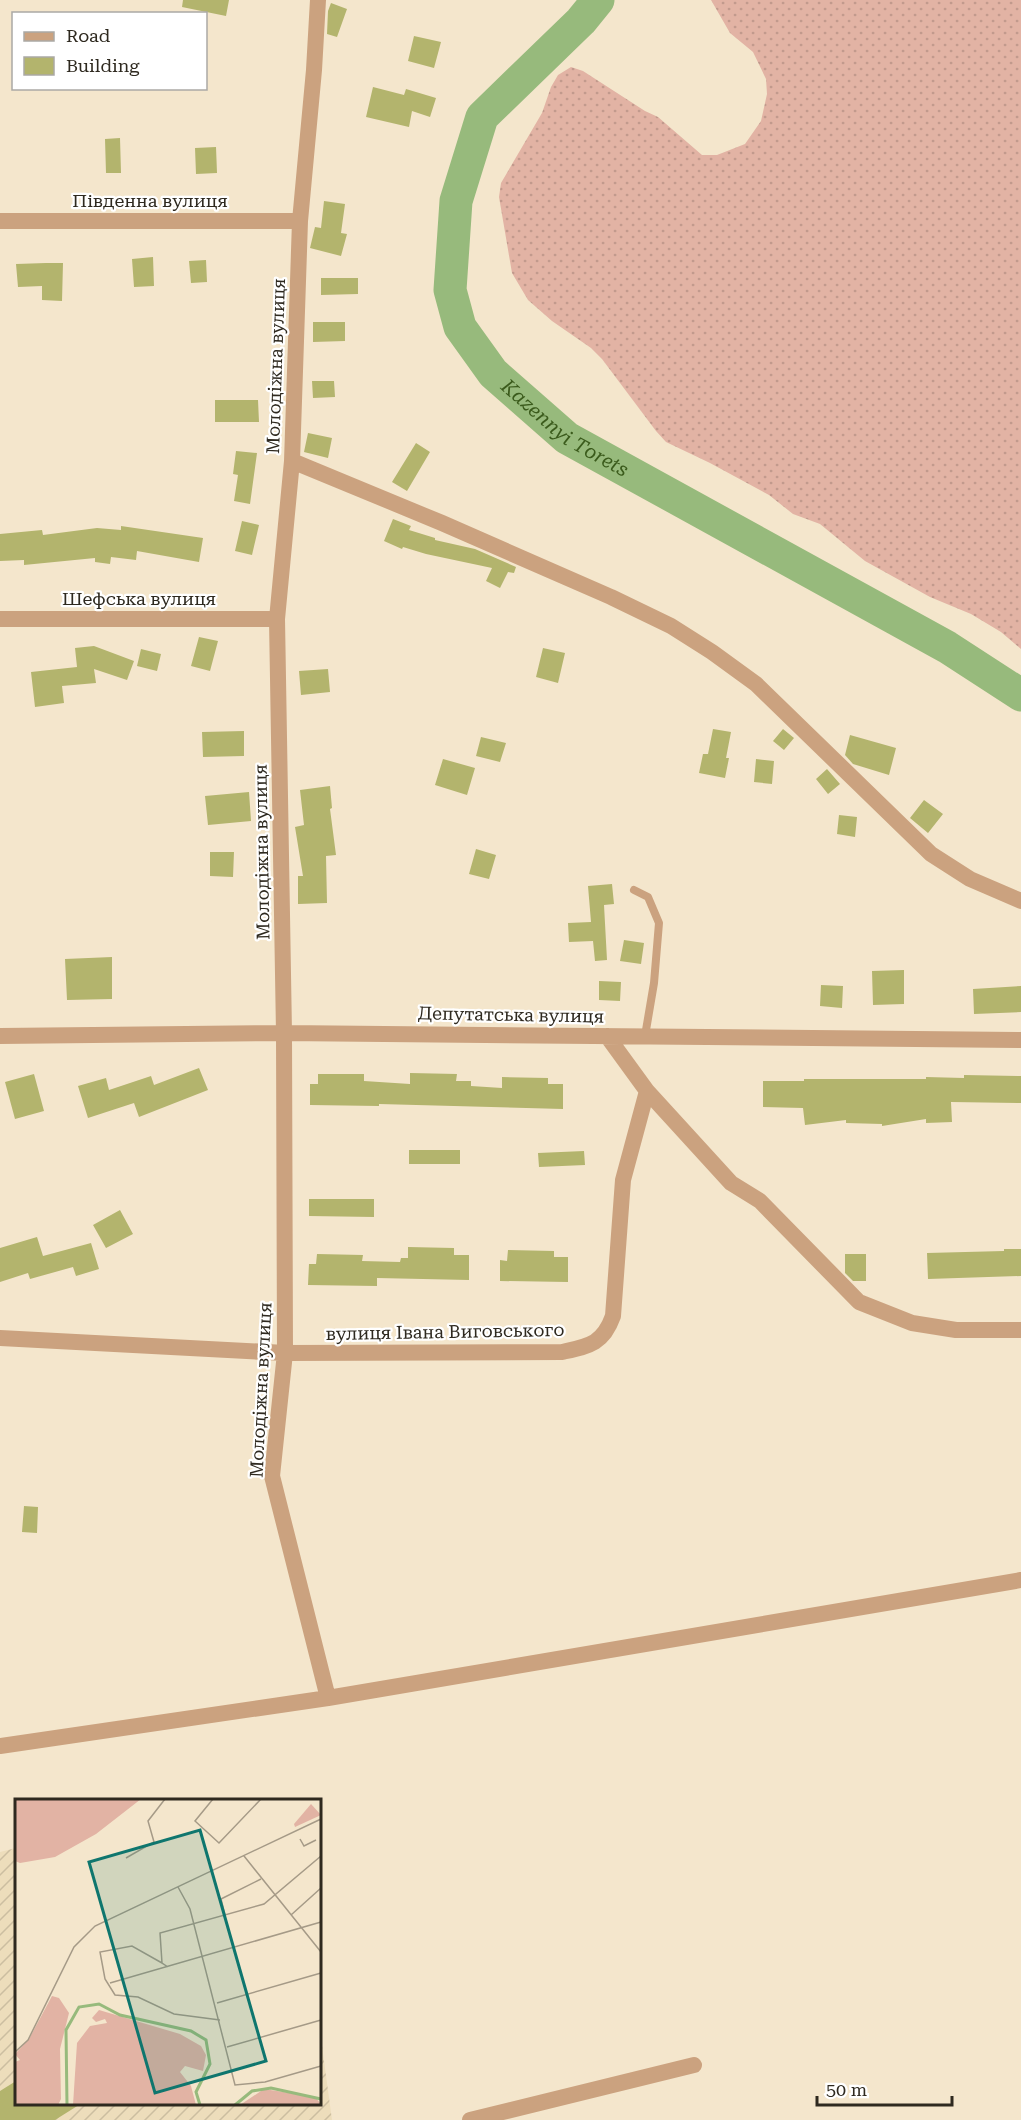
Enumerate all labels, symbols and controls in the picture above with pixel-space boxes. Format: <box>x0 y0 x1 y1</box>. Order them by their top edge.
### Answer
legend <box>12 12 207 90</box>
text: Road <box>66 25 111 46</box>
text: Building <box>66 55 140 76</box>
street label: Південна вулиця <box>72 190 228 211</box>
street label: Молодіжна вулиця <box>262 278 289 454</box>
water label: Kazennyi Torets <box>496 373 633 482</box>
street label: Шефська вулиця <box>62 588 216 609</box>
street label: Молодіжна вулиця <box>249 764 274 940</box>
street label: Депутатська вулиця <box>418 1002 604 1027</box>
street label: Молодіжна вулиця <box>245 1302 276 1478</box>
street label: вулиця Івана Виговського <box>325 1319 565 1344</box>
inset map <box>15 1799 321 2105</box>
scale bar <box>817 2069 952 2107</box>
text: 50 m <box>826 2079 867 2100</box>

